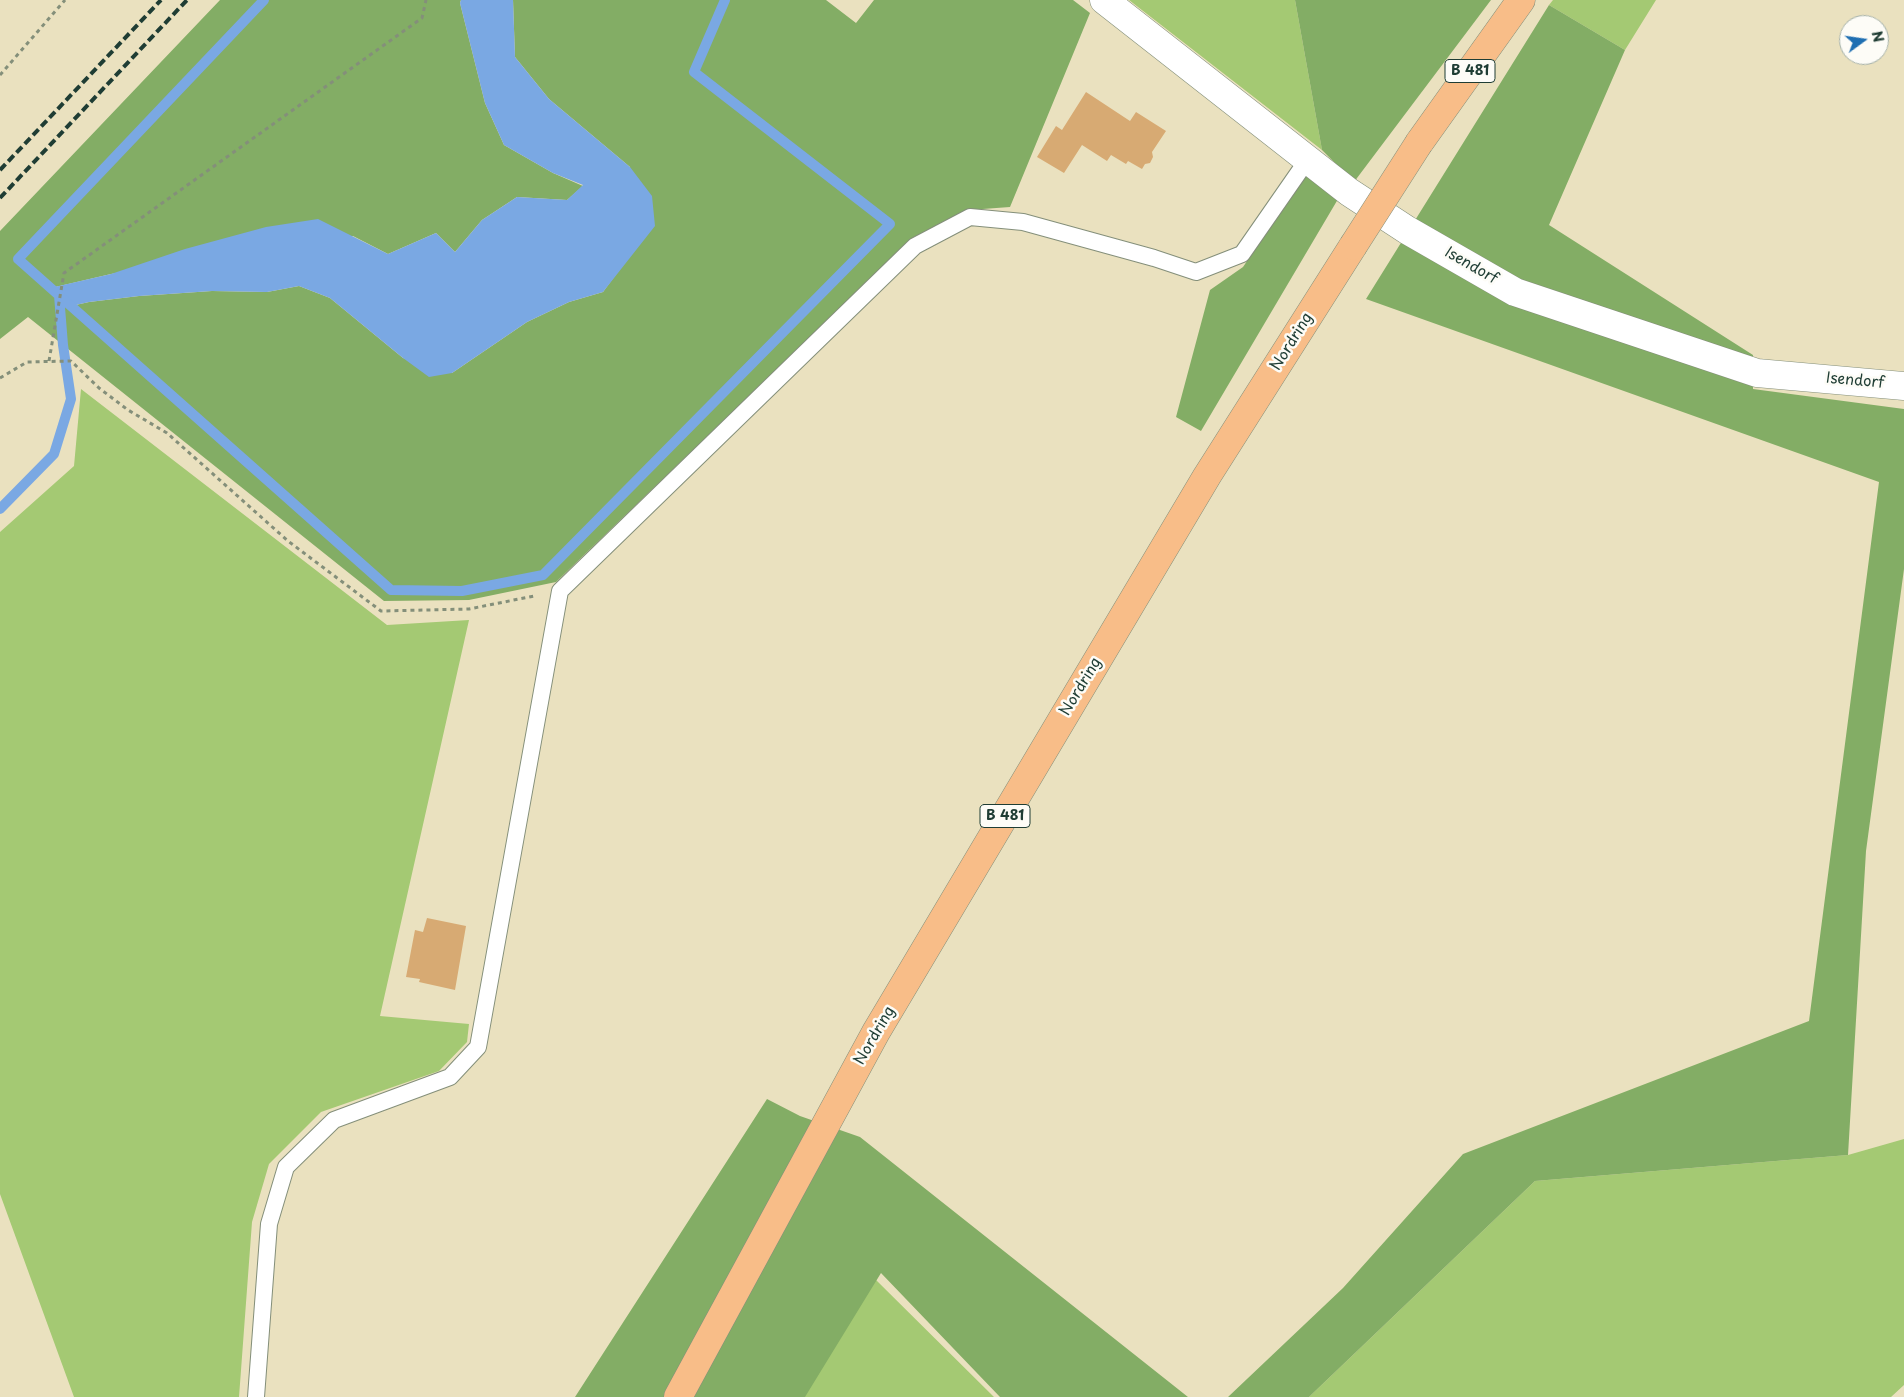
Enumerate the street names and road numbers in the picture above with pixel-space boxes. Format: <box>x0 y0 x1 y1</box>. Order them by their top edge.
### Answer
road number: B 481 <box>1445 59 1495 82</box>
street label: Isendorf <box>1441 244 1501 288</box>
street label: Nordring <box>1267 310 1317 374</box>
street label: Isendorf <box>1825 369 1885 393</box>
street label: Nordring <box>1057 655 1105 719</box>
road number: B 481 <box>980 804 1030 828</box>
street label: Nordring <box>851 1003 899 1069</box>

